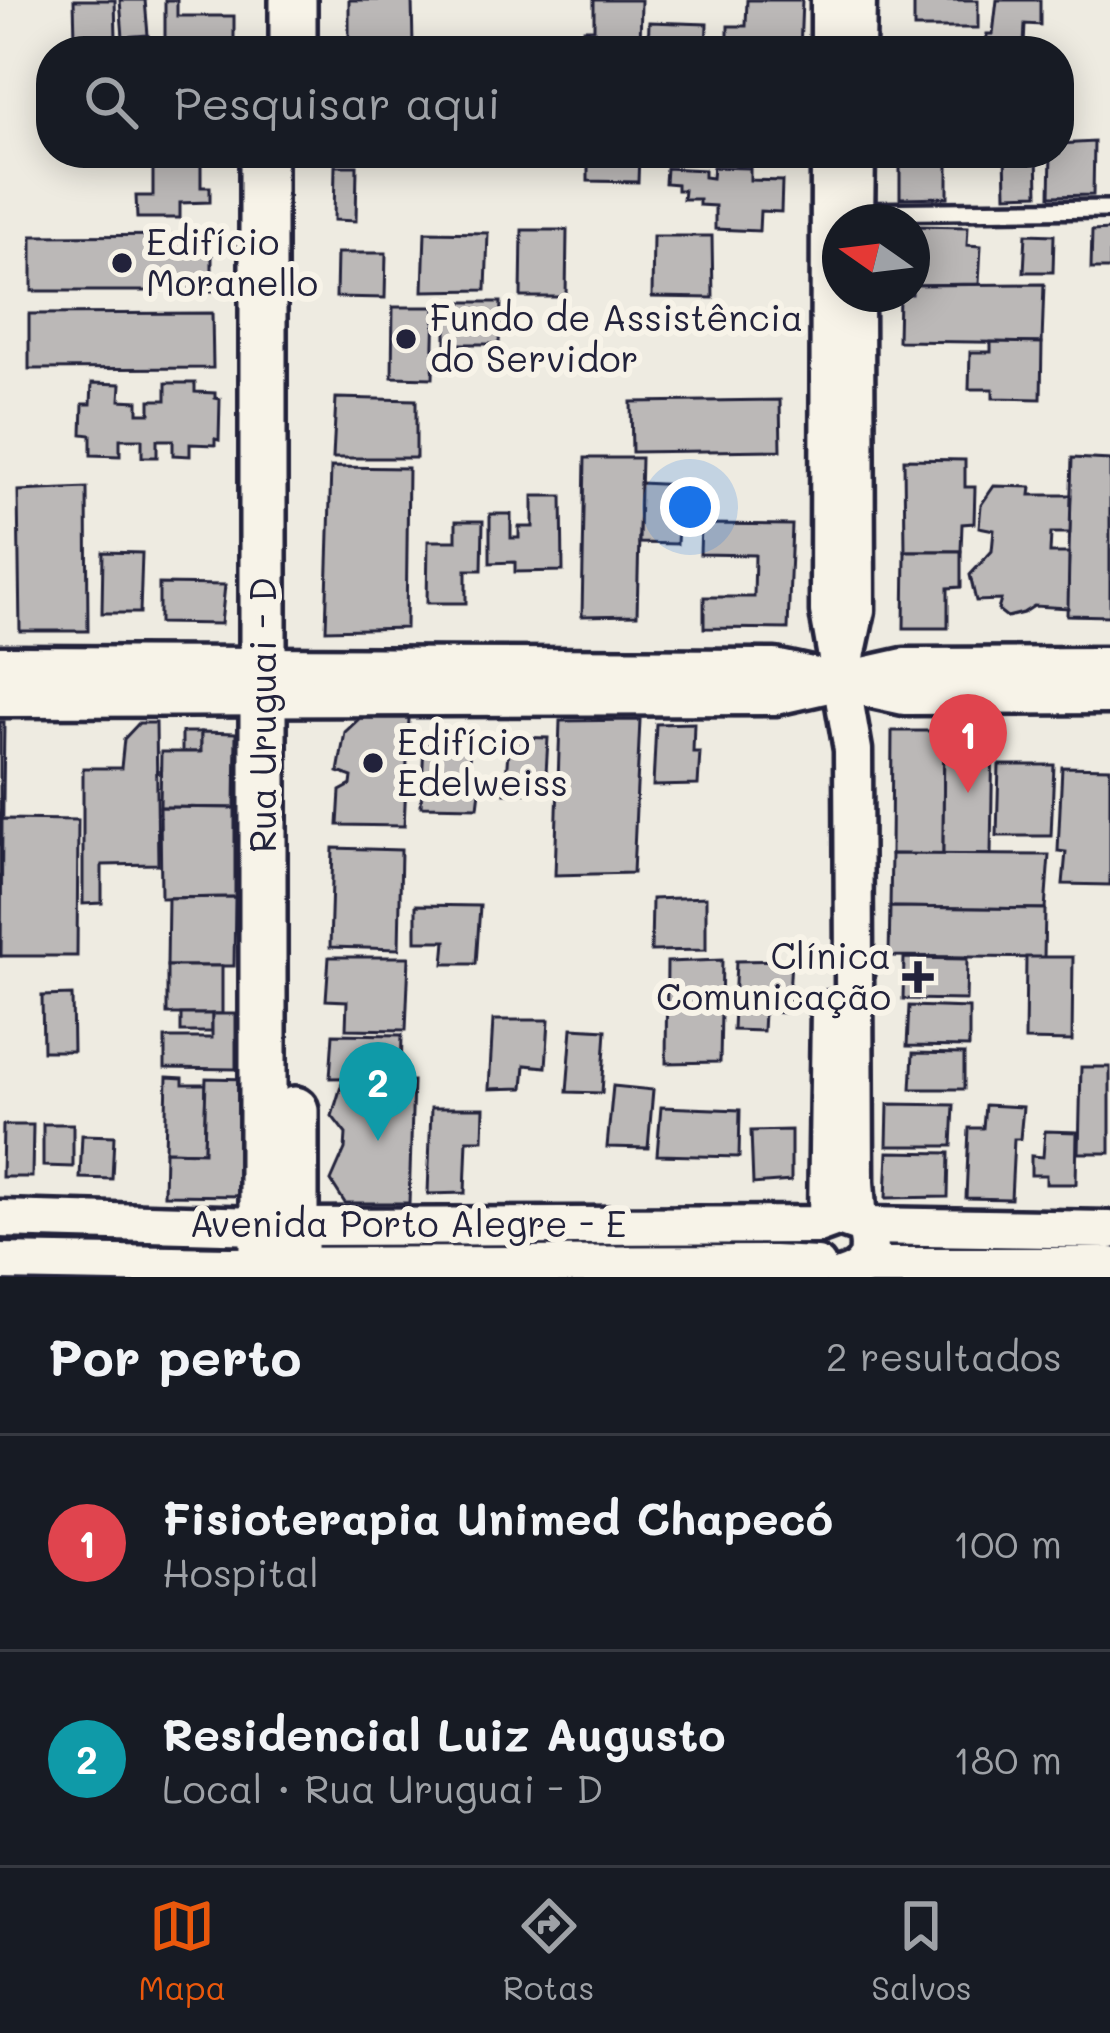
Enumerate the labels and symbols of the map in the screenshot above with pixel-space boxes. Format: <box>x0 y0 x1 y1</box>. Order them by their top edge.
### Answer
north arrow <box>822 204 930 312</box>
place label: Edifício Moranello <box>146 217 318 305</box>
marker: Edifício Moranello <box>109 250 135 276</box>
place label: Fundo de Assistência do Servidor <box>430 293 803 381</box>
marker: Fundo de Assistência do Servidor <box>393 326 419 352</box>
your location <box>660 477 720 537</box>
street label: Rua Uruguai - D <box>238 577 285 853</box>
pin: 1 <box>929 694 1007 793</box>
place label: Edifício Edelweiss <box>397 717 568 805</box>
marker: Edifício Edelweiss <box>360 750 386 776</box>
place label: Clínica Comunicação <box>656 931 891 1019</box>
marker: Clínica Comunicação <box>902 961 934 993</box>
pin: 2 <box>339 1042 417 1141</box>
street label: Avenida Porto Alegre - E <box>190 1199 626 1246</box>

